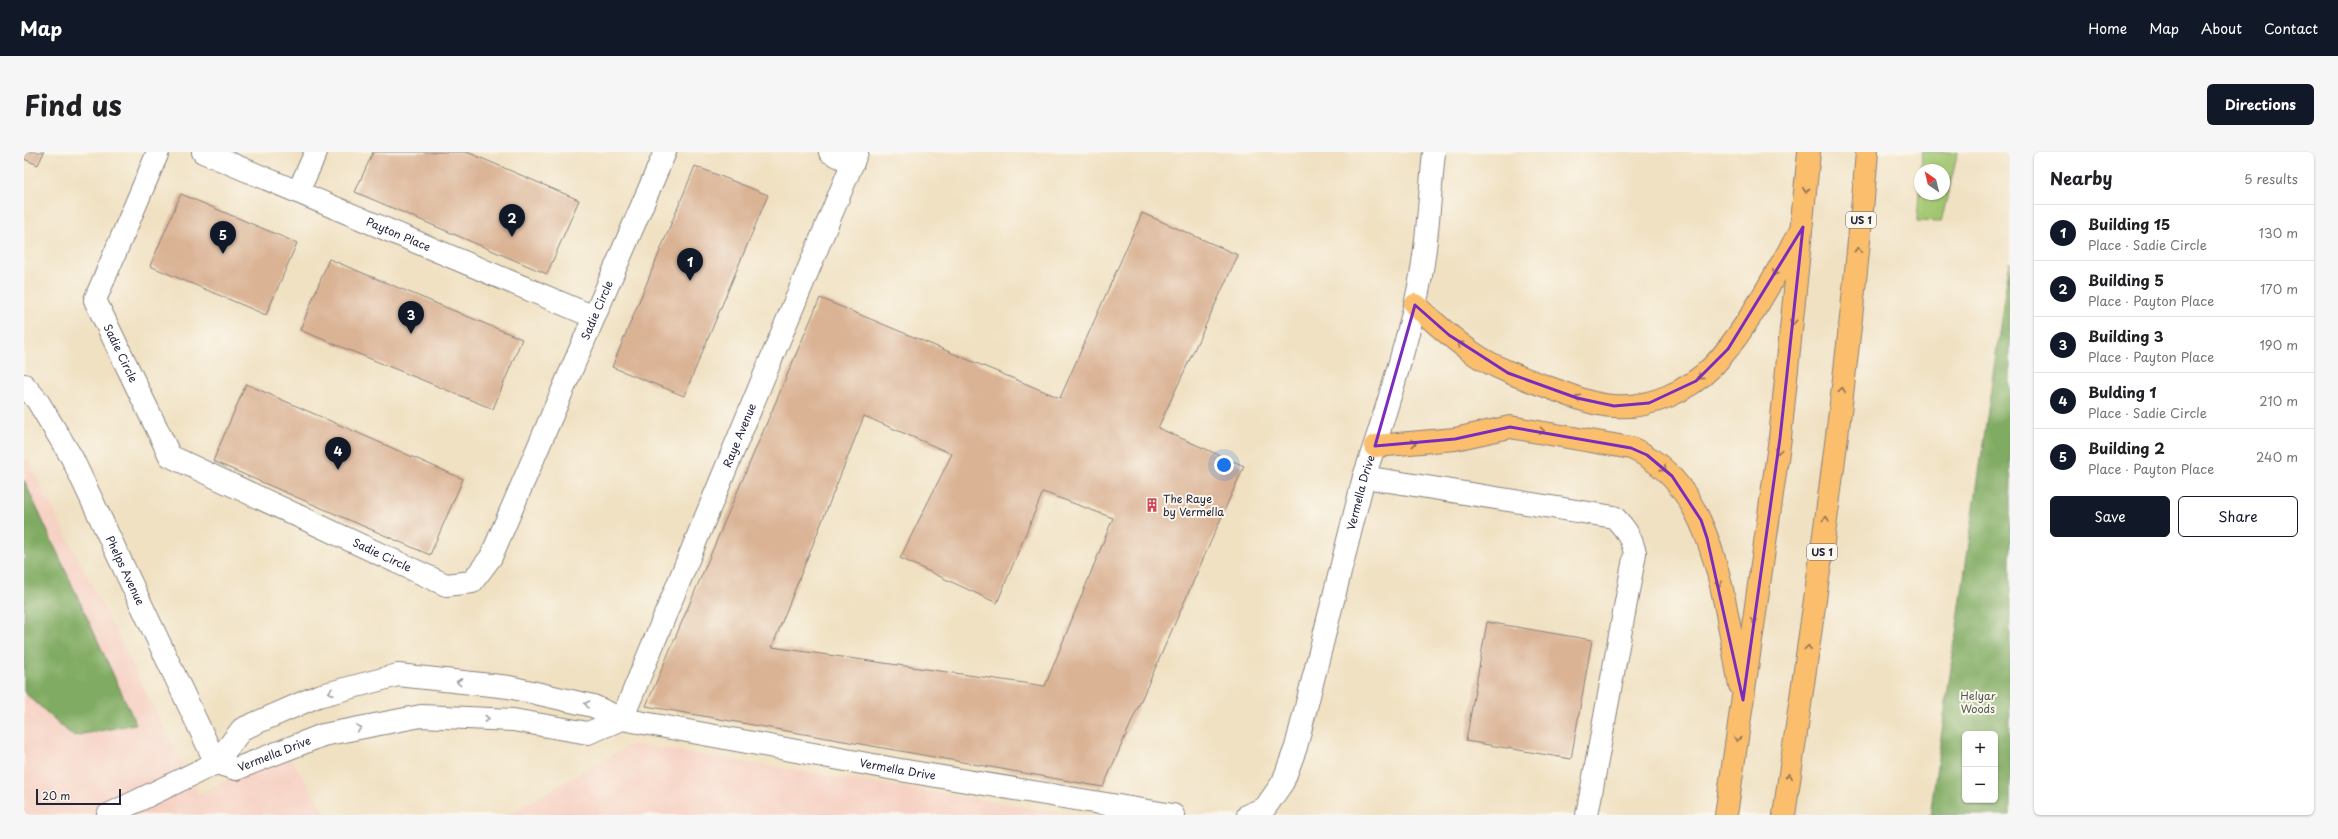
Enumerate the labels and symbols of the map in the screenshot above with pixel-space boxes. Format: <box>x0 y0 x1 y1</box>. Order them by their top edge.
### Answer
north arrow <box>1914 164 1950 200</box>
one-way arrow <box>1802 187 1811 193</box>
pin: 2 <box>499 204 525 237</box>
road number: US 1 <box>1846 212 1876 228</box>
street label: Payton Place <box>364 213 434 255</box>
pin: 5 <box>210 221 236 254</box>
one-way arrow <box>1853 247 1862 253</box>
pin: 1 <box>677 248 703 281</box>
one-way arrow <box>1773 269 1780 276</box>
street label: Sadie Circle <box>576 277 617 342</box>
pin: 3 <box>398 301 424 334</box>
one-way arrow <box>1789 319 1798 325</box>
street label: Sadie Circle <box>100 321 142 385</box>
one-way arrow <box>1458 341 1465 348</box>
one-way arrow <box>1697 373 1704 380</box>
one-way arrow <box>1837 387 1846 393</box>
one-way arrow <box>1574 394 1581 402</box>
street label: Raye Avenue <box>718 400 760 470</box>
one-way arrow <box>1539 426 1545 435</box>
pin: 4 <box>325 437 351 470</box>
one-way arrow <box>1410 438 1417 447</box>
one-way arrow <box>1774 448 1783 454</box>
street label: Vermella Drive <box>1342 453 1379 532</box>
your location <box>1214 455 1234 475</box>
one-way arrow <box>1659 464 1666 471</box>
place label: The Raye by Vermella <box>1163 490 1224 520</box>
building icon: The Raye by Vermella <box>1144 497 1160 513</box>
one-way arrow <box>1821 516 1830 522</box>
street label: Phelps Avenue <box>102 533 149 608</box>
street label: Sadie Circle <box>350 534 415 576</box>
road number: US 1 <box>1807 544 1837 560</box>
one-way arrow <box>1714 581 1723 587</box>
one-way arrow <box>1750 618 1759 624</box>
one-way arrow <box>1803 645 1812 651</box>
one-way arrow <box>456 678 462 687</box>
one-way arrow <box>328 687 335 696</box>
park label: Helyar Woods <box>1960 687 1996 717</box>
one-way arrow <box>583 701 590 709</box>
one-way arrow <box>484 715 490 724</box>
one-way arrow <box>355 725 362 733</box>
street label: Vermella Drive <box>235 732 313 776</box>
one-way arrow <box>1733 736 1742 742</box>
street label: Vermella Drive <box>858 754 937 784</box>
one-way arrow <box>1784 773 1793 779</box>
scale bar <box>36 787 121 806</box>

